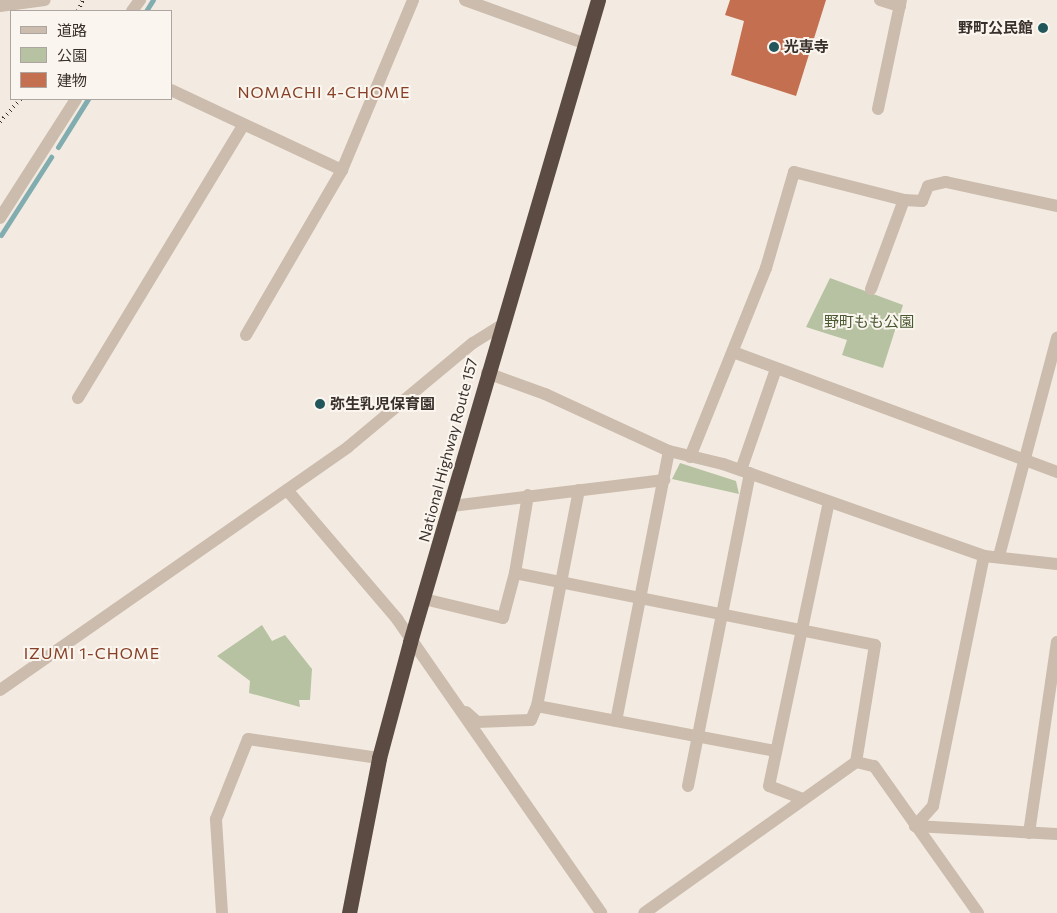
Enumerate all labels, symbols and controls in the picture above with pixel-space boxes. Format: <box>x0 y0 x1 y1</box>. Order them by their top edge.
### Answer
legend <box>10 10 172 100</box>
place label: 野町公民館 <box>958 19 1033 37</box>
text: 道路 <box>57 21 87 39</box>
marker: 野町公民館 <box>1037 22 1049 34</box>
place label: 光専寺 <box>784 38 829 56</box>
marker: 光専寺 <box>768 41 780 53</box>
text: 公園 <box>57 46 87 64</box>
text: 建物 <box>57 71 87 89</box>
district label: NOMACHI 4-CHOME <box>236 82 412 102</box>
park label: 野町もも公園 <box>824 313 914 331</box>
street label: National Highway Route 157 <box>415 356 481 544</box>
place label: 弥生乳児保育園 <box>330 395 435 413</box>
marker: 弥生乳児保育園 <box>314 398 326 410</box>
district label: IZUMI 1-CHOME <box>22 643 162 663</box>

